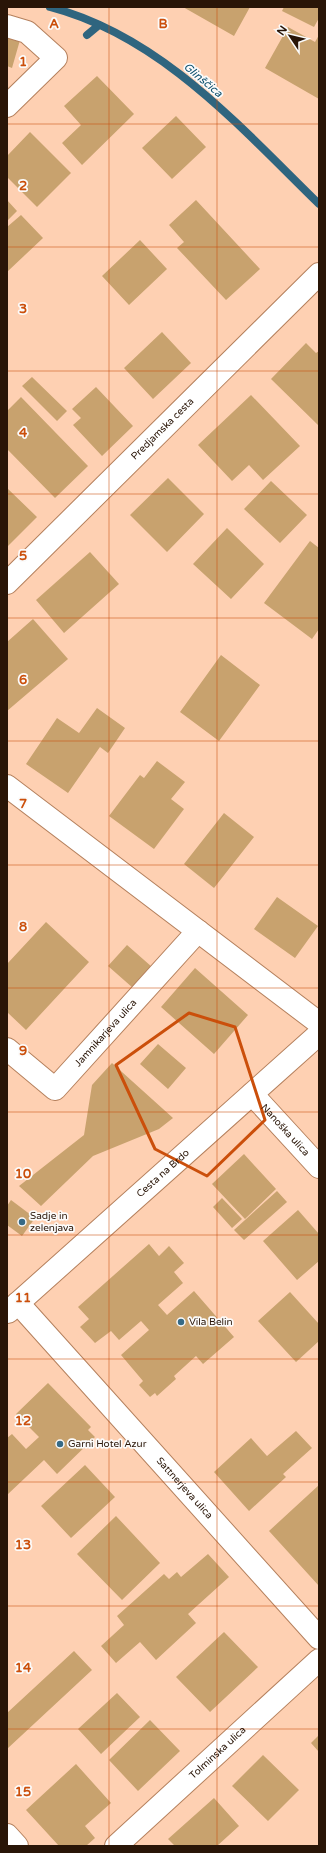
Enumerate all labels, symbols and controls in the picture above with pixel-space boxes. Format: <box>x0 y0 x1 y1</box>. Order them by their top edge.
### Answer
text: A <box>49 16 59 32</box>
text: B <box>158 16 168 32</box>
north arrow <box>270 16 310 56</box>
text: N <box>274 23 290 38</box>
text: 1 <box>19 54 27 70</box>
water label: Glinščica <box>181 60 226 100</box>
text: 2 <box>19 178 27 194</box>
text: 3 <box>19 301 27 317</box>
street label: Predjamska cesta <box>129 395 196 462</box>
text: 4 <box>19 425 28 441</box>
text: 5 <box>19 548 27 564</box>
text: 6 <box>19 672 27 688</box>
text: 7 <box>19 796 27 812</box>
text: 8 <box>19 919 27 935</box>
street label: Jamnikarjeva ulica <box>72 997 139 1069</box>
text: 9 <box>19 1043 27 1059</box>
street label: Nanoška ulica <box>258 1102 312 1159</box>
street label: Cesta na Brdo <box>134 1147 192 1200</box>
text: 10 <box>15 1166 31 1182</box>
place label: Sadje in zelenjava <box>30 1210 74 1234</box>
marker: Sadje in zelenjava <box>17 1217 27 1227</box>
text: 11 <box>15 1290 31 1306</box>
place label: Vila Belin <box>189 1316 233 1328</box>
marker: Vila Belin <box>176 1317 186 1327</box>
text: 12 <box>15 1413 31 1429</box>
place label: Garni Hotel Azur <box>68 1438 147 1450</box>
marker: Garni Hotel Azur <box>55 1439 65 1449</box>
street label: Sattnerjeva ulica <box>154 1455 215 1521</box>
text: 13 <box>15 1537 31 1553</box>
text: 14 <box>15 1660 32 1676</box>
street label: Tolminska ulica <box>187 1724 248 1782</box>
text: 15 <box>15 1784 31 1800</box>

